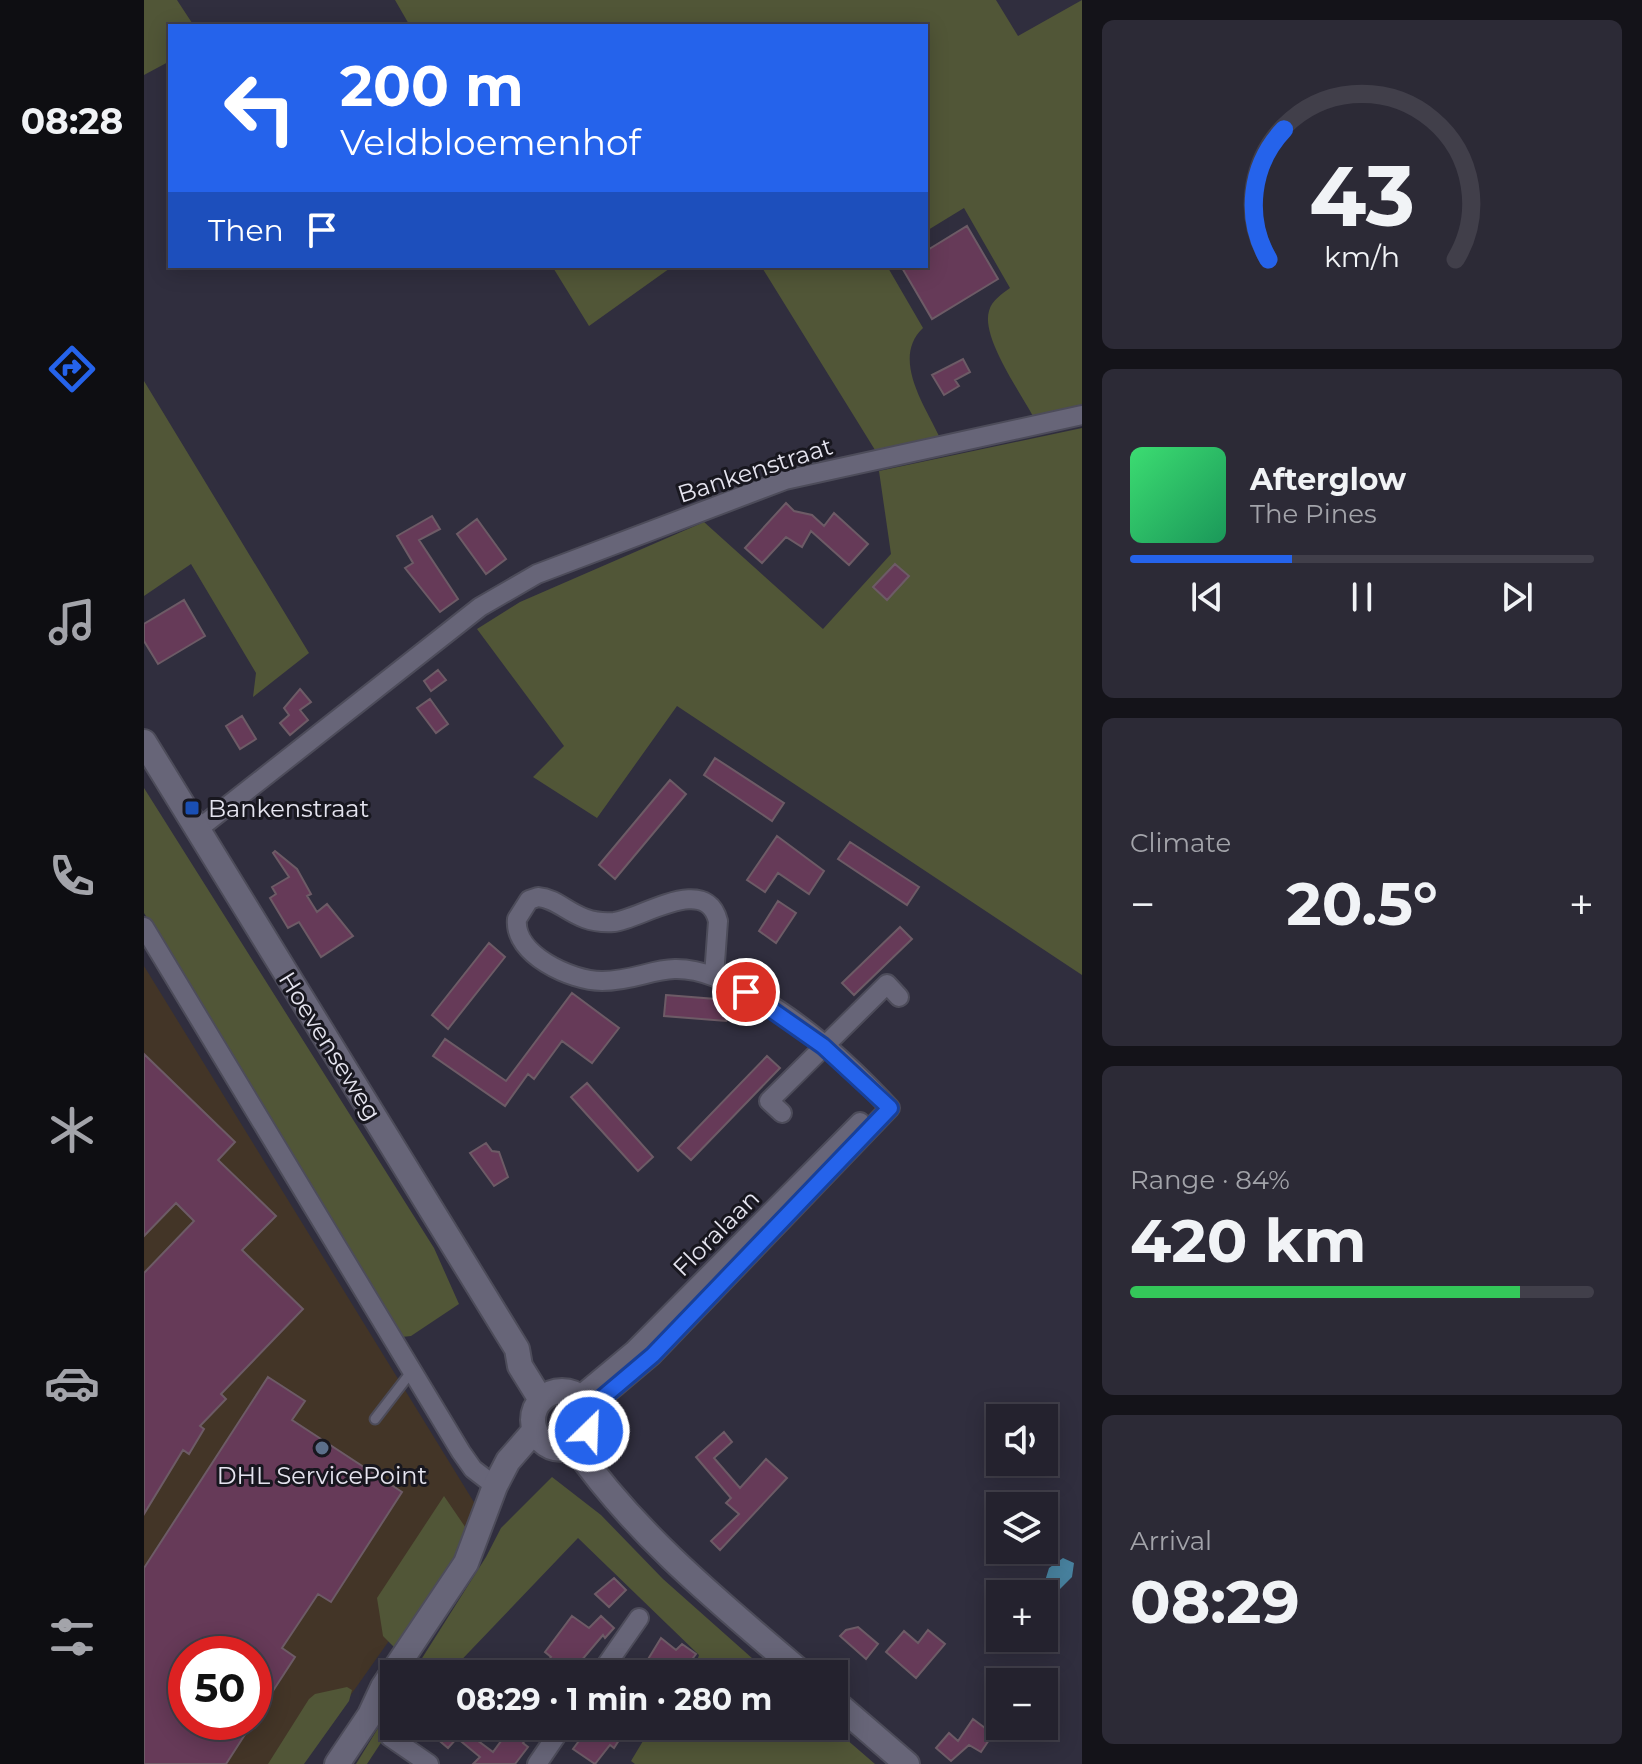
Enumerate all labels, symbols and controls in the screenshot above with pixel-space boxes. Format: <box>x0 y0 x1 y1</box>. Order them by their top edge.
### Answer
text: 200 m <box>340 52 524 120</box>
icon: left <box>208 56 312 160</box>
text: 08:28 <box>21 99 123 143</box>
text: Veldbloemenhof <box>340 120 641 164</box>
text: 43 <box>1309 145 1415 247</box>
icon: arrive <box>300 208 344 252</box>
text: Then <box>208 212 284 249</box>
text: km/h <box>1324 240 1400 275</box>
icon: directions <box>44 341 100 397</box>
street label: Bankenstraat <box>674 431 836 509</box>
text: Afterglow <box>1250 461 1406 498</box>
text: The Pines <box>1250 498 1377 530</box>
icon: previous <box>1185 575 1229 619</box>
icon: pause <box>1340 575 1384 619</box>
icon: next <box>1495 575 1539 619</box>
icon: music <box>44 594 100 650</box>
place label: Bankenstraat <box>208 794 369 823</box>
marker: Bankenstraat <box>183 799 201 817</box>
text: Climate <box>1130 827 1231 859</box>
icon: phone <box>44 848 100 904</box>
text: 20.5° <box>1286 867 1438 940</box>
text: − <box>1130 877 1155 931</box>
text: + <box>1569 877 1594 931</box>
pin <box>712 958 780 1026</box>
street label: Hoevenseweg <box>273 966 387 1126</box>
icon: arrive <box>724 970 768 1014</box>
icon: climate <box>44 1102 100 1158</box>
text: Range · 84% <box>1130 1164 1290 1196</box>
street label: Floralaan <box>667 1184 765 1282</box>
text: 420 km <box>1130 1204 1366 1277</box>
icon: car <box>44 1355 100 1411</box>
position arrow <box>547 1389 631 1473</box>
map controls <box>986 1404 1058 1740</box>
button: sound <box>986 1404 1058 1476</box>
marker: DHL ServicePoint <box>313 1439 331 1457</box>
place label: DHL ServicePoint <box>217 1461 428 1490</box>
button: layers <box>986 1492 1058 1564</box>
text: Arrival <box>1130 1525 1212 1557</box>
text: 08:29 <box>1130 1565 1300 1638</box>
button: + <box>986 1580 1058 1652</box>
icon: filters <box>44 1609 100 1665</box>
speed limit sign: 50 <box>168 1636 272 1740</box>
button: − <box>986 1668 1058 1740</box>
text: 08:29 · 1 min · 280 m <box>456 1681 772 1718</box>

